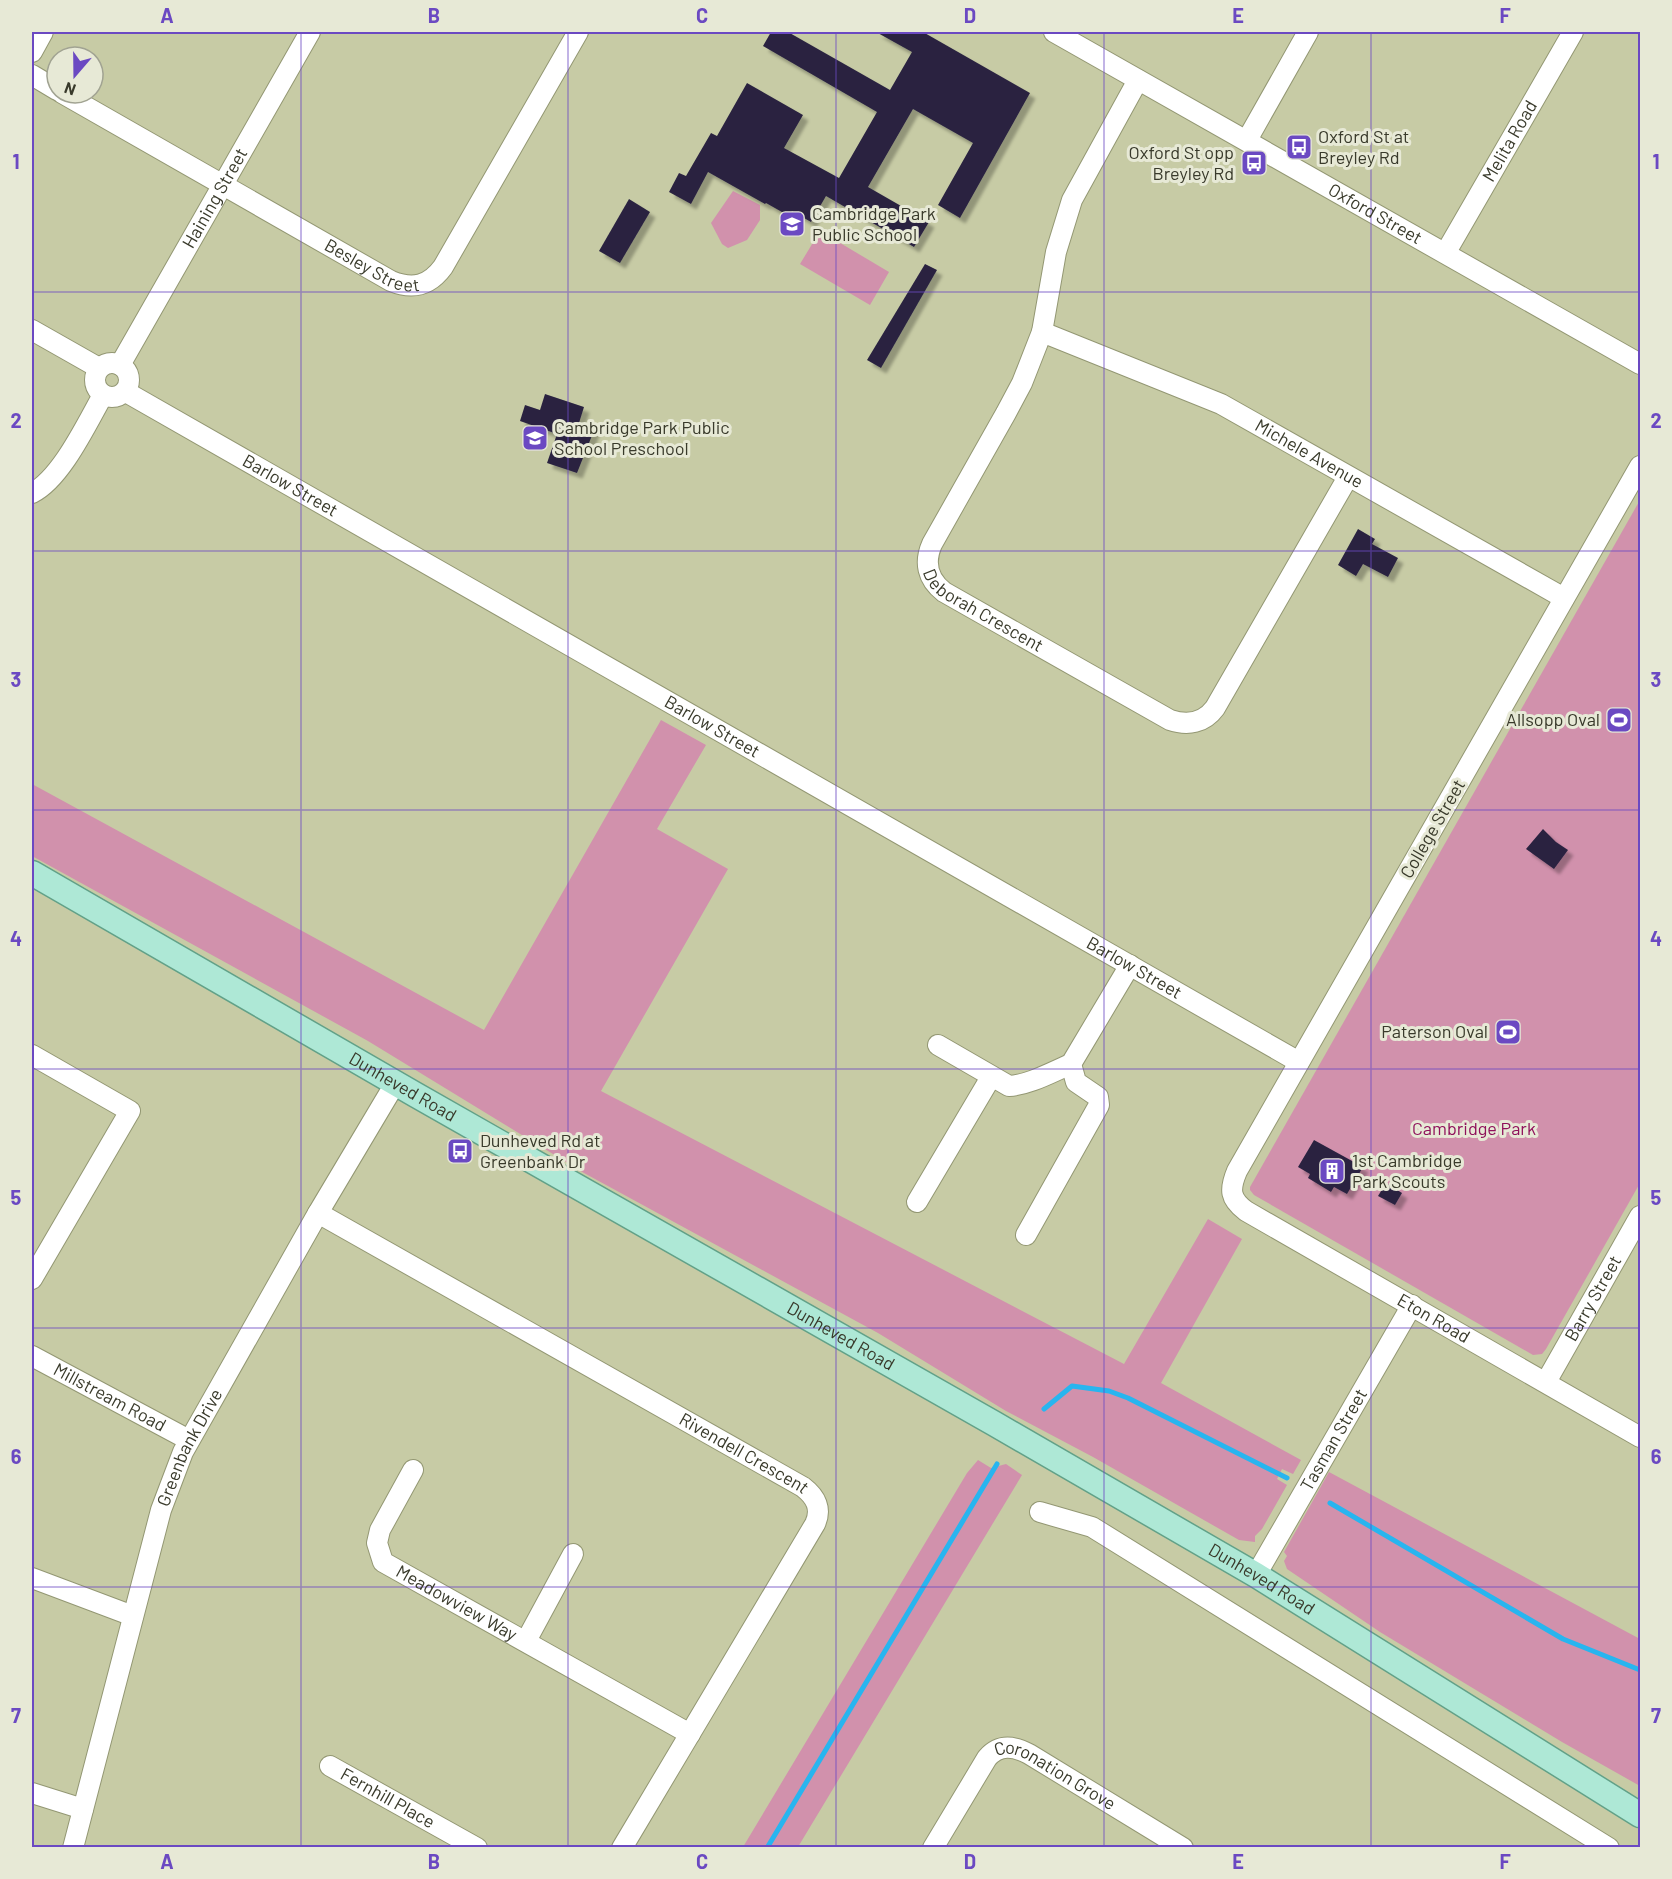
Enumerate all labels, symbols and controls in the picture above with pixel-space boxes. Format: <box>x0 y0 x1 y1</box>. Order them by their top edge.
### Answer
text: A <box>160 3 174 27</box>
text: B <box>428 3 440 27</box>
text: C <box>696 3 708 27</box>
text: D <box>964 3 976 27</box>
text: E <box>1232 3 1244 27</box>
text: F <box>1499 3 1511 27</box>
north arrow <box>45 45 105 105</box>
text: N <box>61 79 78 100</box>
street label: Melita Road <box>1477 96 1541 185</box>
place label: Oxford St at Breyley Rd <box>1318 125 1409 168</box>
bus stop icon: Oxford St at Breyley Rd <box>1284 132 1314 162</box>
place label: Oxford St opp Breyley Rd <box>1129 141 1234 184</box>
street label: Haining Street <box>177 144 252 252</box>
bus stop icon: Oxford St opp Breyley Rd <box>1239 148 1269 178</box>
text: 1 <box>12 149 20 173</box>
text: 1 <box>1652 149 1660 173</box>
street label: Oxford Street <box>1325 178 1426 248</box>
place label: Cambridge Park Public School <box>812 202 936 245</box>
school or university icon: Cambridge Park Public School <box>777 209 807 239</box>
street label: Besley Street <box>321 233 421 296</box>
text: 2 <box>10 408 22 432</box>
text: 2 <box>1650 408 1662 432</box>
street label: Michele Avenue <box>1252 414 1367 492</box>
place label: Cambridge Park Public School Preschool <box>554 416 730 459</box>
school or university icon: Cambridge Park Public School Preschool <box>520 423 550 453</box>
street label: Barlow Street <box>239 449 342 521</box>
street label: Deborah Crescent <box>919 565 1048 656</box>
text: 3 <box>11 667 21 691</box>
text: 3 <box>1651 667 1661 691</box>
street label: Barlow Street <box>661 690 764 762</box>
sports icon: Allsopp Oval <box>1604 705 1634 735</box>
place label: Allsopp Oval <box>1506 708 1600 730</box>
street label: College Street <box>1395 775 1469 882</box>
text: 4 <box>10 926 22 950</box>
text: 4 <box>1650 926 1662 950</box>
street label: Barlow Street <box>1083 931 1186 1003</box>
sports icon: Paterson Oval <box>1493 1017 1523 1047</box>
place label: Paterson Oval <box>1381 1020 1488 1042</box>
street label: Dunheved Road <box>345 1047 461 1126</box>
park label: Cambridge Park <box>1412 1117 1536 1139</box>
place label: Dunheved Rd at Greenbank Dr <box>480 1129 600 1172</box>
bus stop icon: Dunheved Rd at Greenbank Dr <box>445 1136 475 1166</box>
place label: 1st Cambridge Park Scouts <box>1352 1149 1462 1192</box>
building icon: 1st Cambridge Park Scouts <box>1317 1156 1347 1186</box>
text: 5 <box>11 1185 22 1209</box>
text: 5 <box>1651 1185 1662 1209</box>
street label: Barry Street <box>1559 1251 1625 1345</box>
street label: Eton Road <box>1394 1288 1474 1347</box>
street label: Dunheved Road <box>783 1296 899 1375</box>
street label: Millstream Road <box>50 1358 170 1436</box>
street label: Tasman Street <box>1295 1384 1371 1494</box>
street label: Greenbank Drive <box>151 1385 226 1509</box>
street label: Rivendell Crescent <box>676 1407 814 1498</box>
text: 6 <box>11 1444 22 1468</box>
text: 6 <box>1651 1444 1662 1468</box>
street label: Dunheved Road <box>1205 1538 1319 1619</box>
street label: Meadowview Way <box>393 1560 521 1645</box>
text: 7 <box>11 1703 21 1727</box>
text: 7 <box>1651 1703 1661 1727</box>
street label: Coronation Grove <box>991 1735 1120 1814</box>
street label: Fernhill Place <box>337 1762 439 1832</box>
text: A <box>160 1849 174 1873</box>
text: B <box>428 1849 440 1873</box>
text: C <box>696 1849 708 1873</box>
text: D <box>964 1849 976 1873</box>
text: E <box>1232 1849 1244 1873</box>
text: F <box>1499 1849 1511 1873</box>

